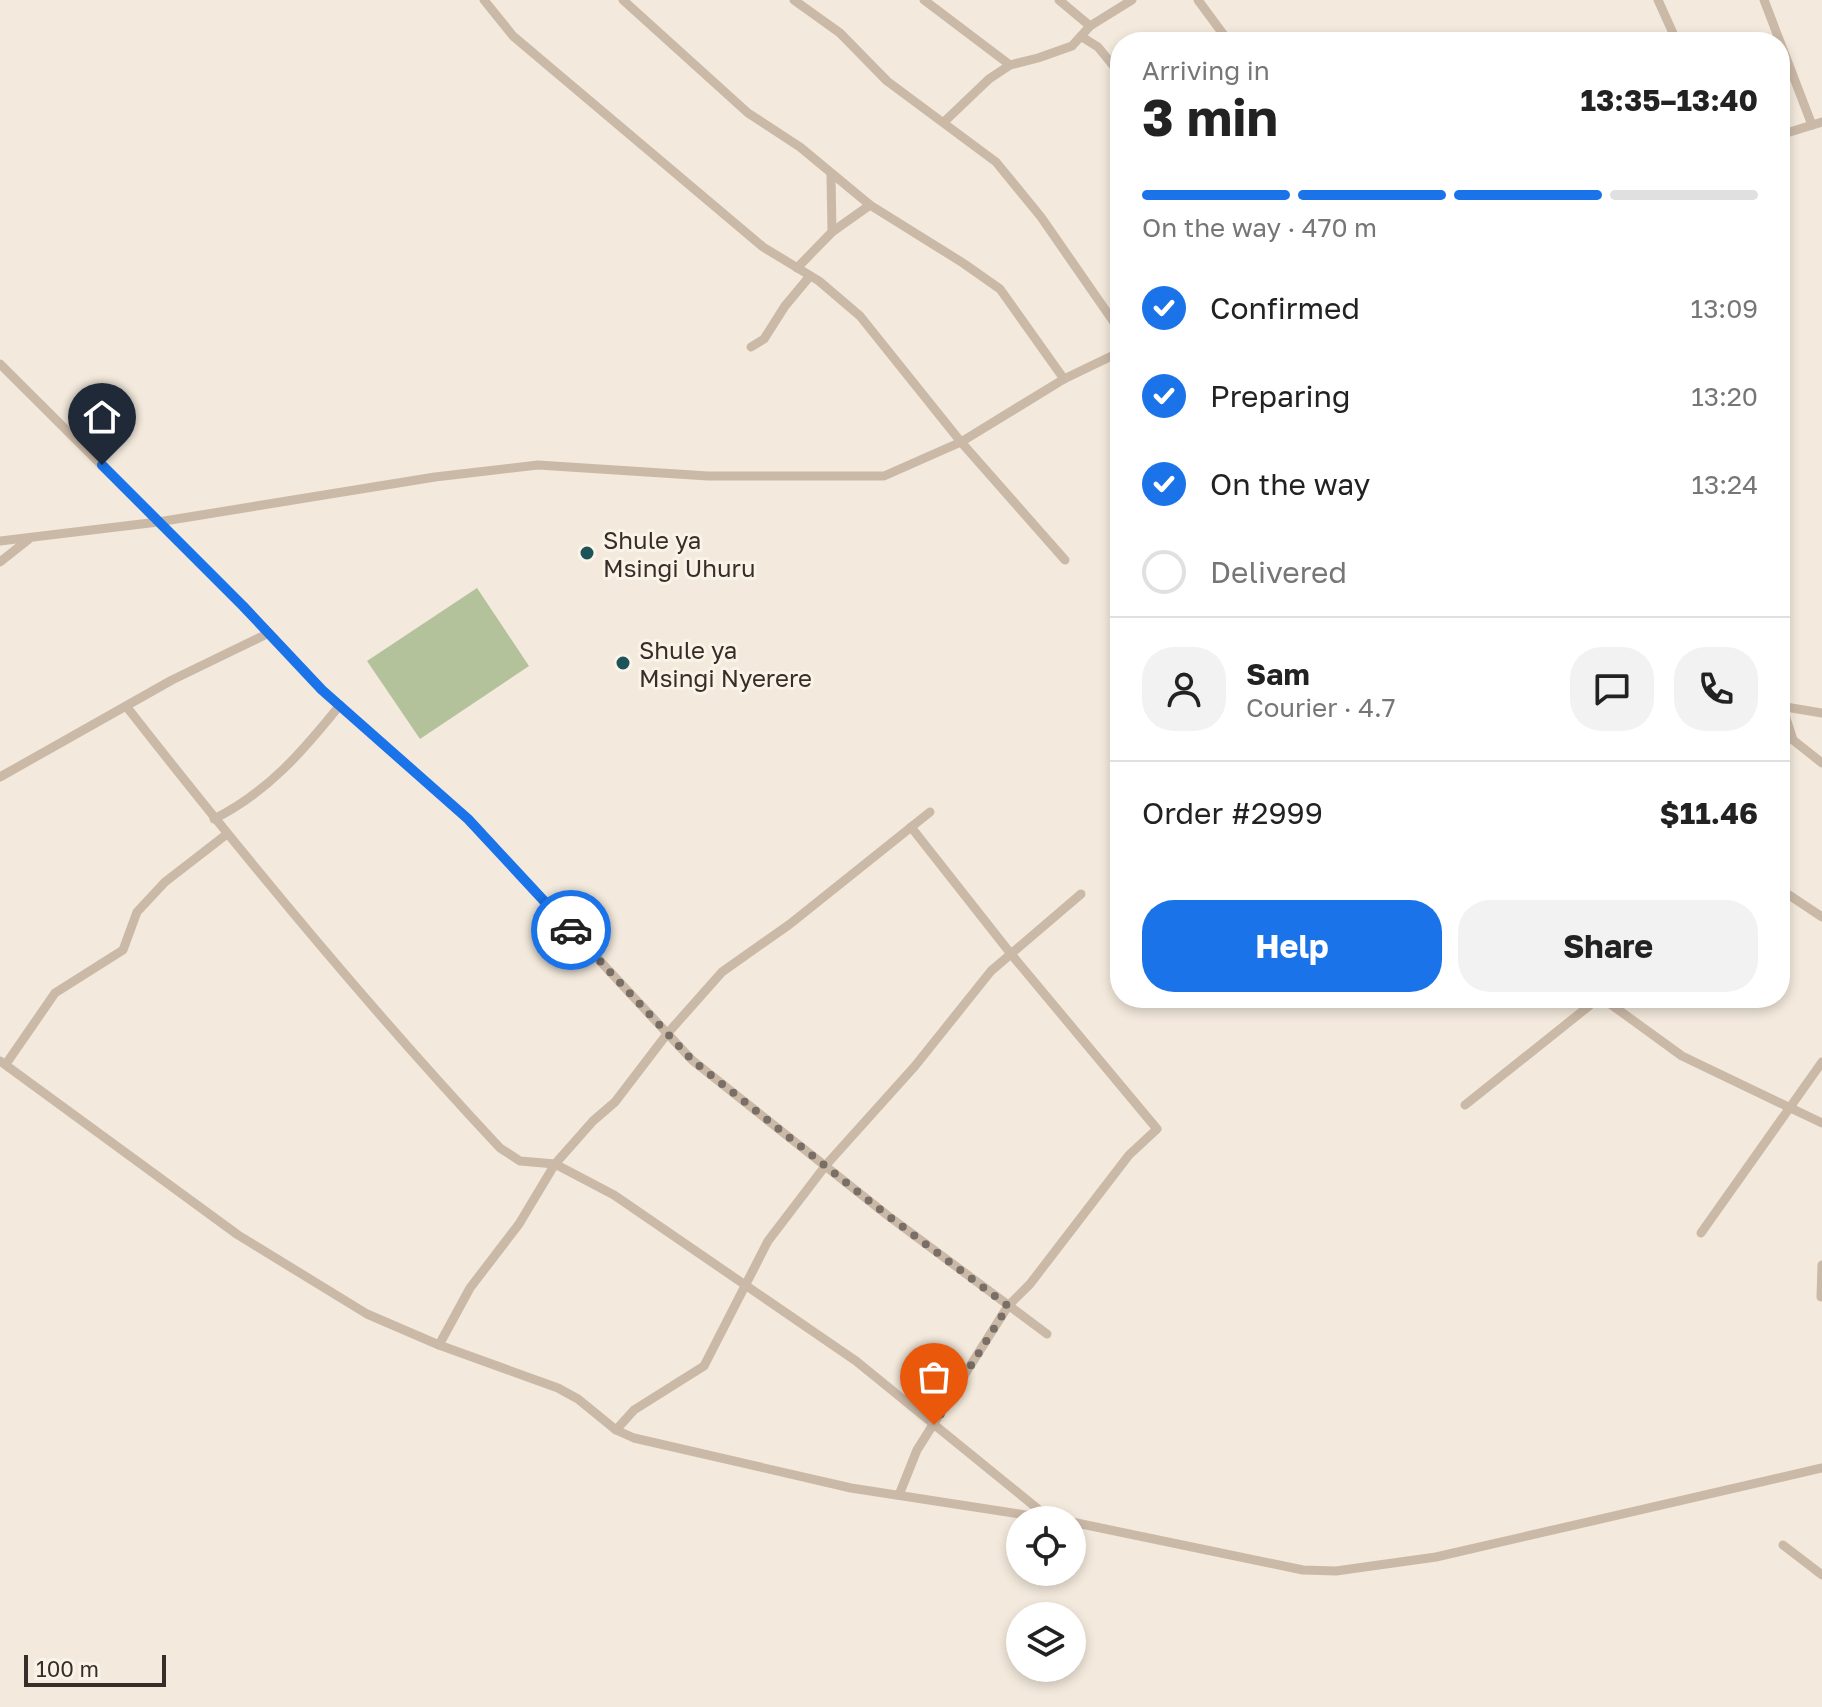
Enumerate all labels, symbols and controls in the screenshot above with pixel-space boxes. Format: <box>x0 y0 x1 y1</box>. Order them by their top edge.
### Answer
text: Arriving in <box>1142 55 1270 86</box>
text: 13:35–13:40 <box>1581 82 1758 118</box>
text: 3 min <box>1142 85 1278 147</box>
text: On the way · 470 m <box>1142 212 1377 243</box>
icon: check <box>1142 286 1186 330</box>
text: Confirmed <box>1210 290 1360 326</box>
text: 13:09 <box>1691 293 1758 324</box>
icon: check <box>1142 374 1186 418</box>
text: Preparing <box>1210 378 1351 414</box>
text: 13:20 <box>1691 381 1758 412</box>
pin <box>68 383 136 465</box>
icon: home <box>80 395 124 439</box>
icon: check <box>1142 462 1186 506</box>
text: On the way <box>1210 466 1370 502</box>
text: 13:24 <box>1691 469 1758 500</box>
place label: Shule ya Msingi Uhuru <box>603 525 755 582</box>
marker: Shule ya Msingi Uhuru <box>578 544 596 562</box>
text: Delivered <box>1210 554 1347 590</box>
place label: Shule ya Msingi Nyerere <box>639 635 812 692</box>
button: person <box>1142 647 1226 731</box>
button: chat <box>1570 647 1654 731</box>
button: phone <box>1674 647 1758 731</box>
marker: Shule ya Msingi Nyerere <box>614 654 632 672</box>
text: Sam <box>1246 656 1310 692</box>
text: Courier · 4.7 <box>1246 692 1396 723</box>
text: Order #2999 <box>1142 795 1323 831</box>
text: $11.46 <box>1660 795 1758 831</box>
courier <box>531 890 611 970</box>
button: Help <box>1142 900 1442 992</box>
button: Share <box>1458 900 1758 992</box>
icon: car <box>549 908 593 952</box>
pin <box>900 1343 968 1425</box>
icon: bag <box>912 1355 956 1399</box>
map controls <box>1006 1506 1086 1682</box>
button: locate <box>1006 1506 1086 1586</box>
button: layers <box>1006 1602 1086 1682</box>
scale bar <box>24 1651 166 1687</box>
text: 100 m <box>36 1655 99 1682</box>

